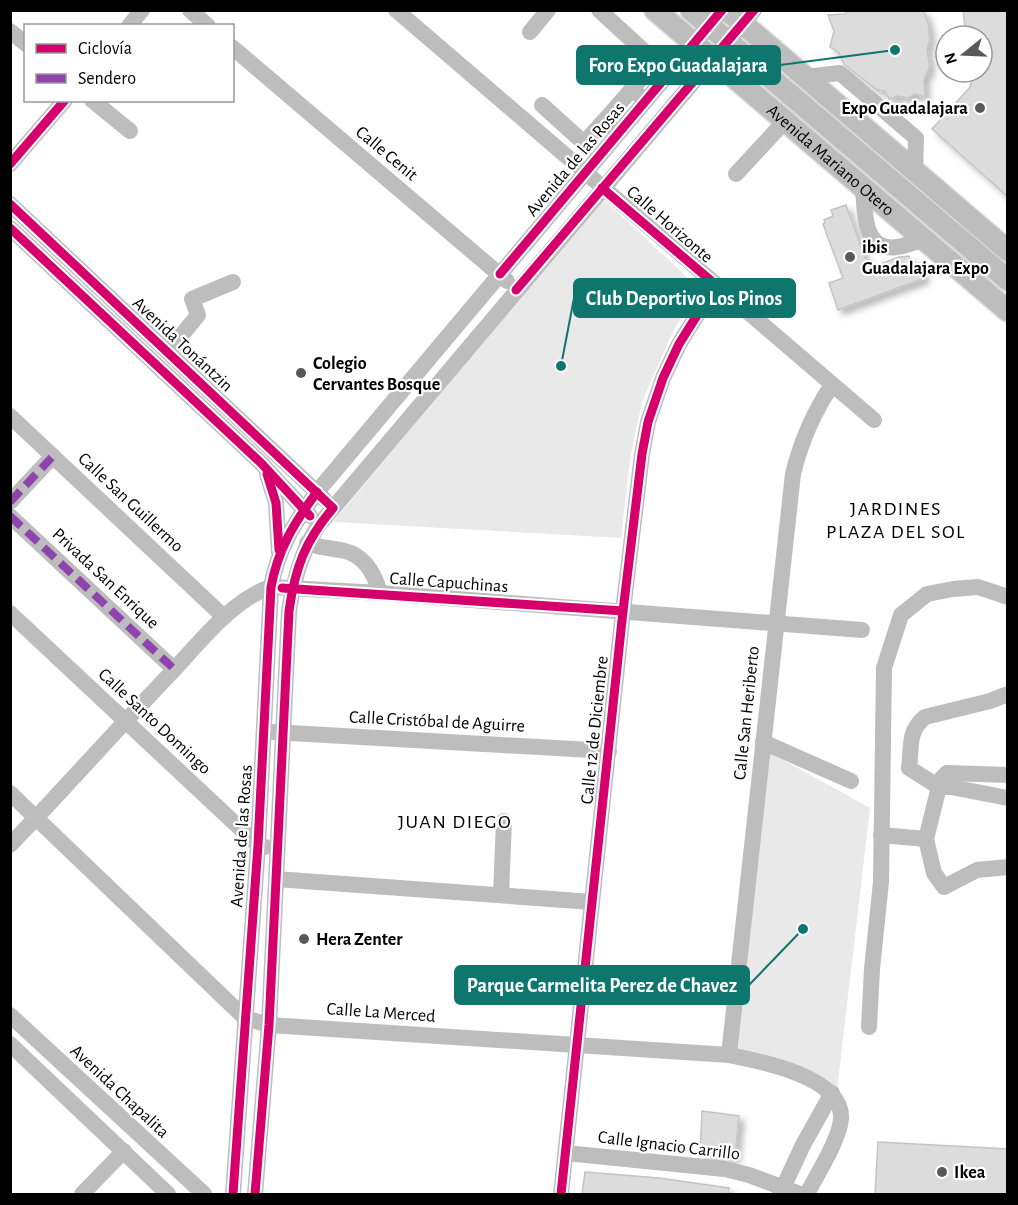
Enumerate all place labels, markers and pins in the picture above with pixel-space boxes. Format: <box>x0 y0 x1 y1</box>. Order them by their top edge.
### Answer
callout: Foro Expo Guadalajara <box>577 46 780 84</box>
place label: Expo Guadalajara <box>841 100 968 118</box>
marker: Expo Guadalajara <box>973 101 987 115</box>
place label: ibis Guadalajara Expo <box>862 239 989 278</box>
marker: ibis Guadalajara Expo <box>843 250 857 264</box>
callout: Club Deportivo Los Pinos <box>574 279 795 317</box>
place label: Colegio Cervantes Bosque <box>313 355 440 394</box>
marker: Colegio Cervantes Bosque <box>294 366 308 380</box>
place label: Hera Zenter <box>316 931 403 949</box>
marker: Hera Zenter <box>297 932 311 946</box>
callout: Parque Carmelita Perez de Chavez <box>455 966 749 1004</box>
place label: Ikea <box>954 1164 986 1182</box>
marker: Ikea <box>935 1165 949 1179</box>

